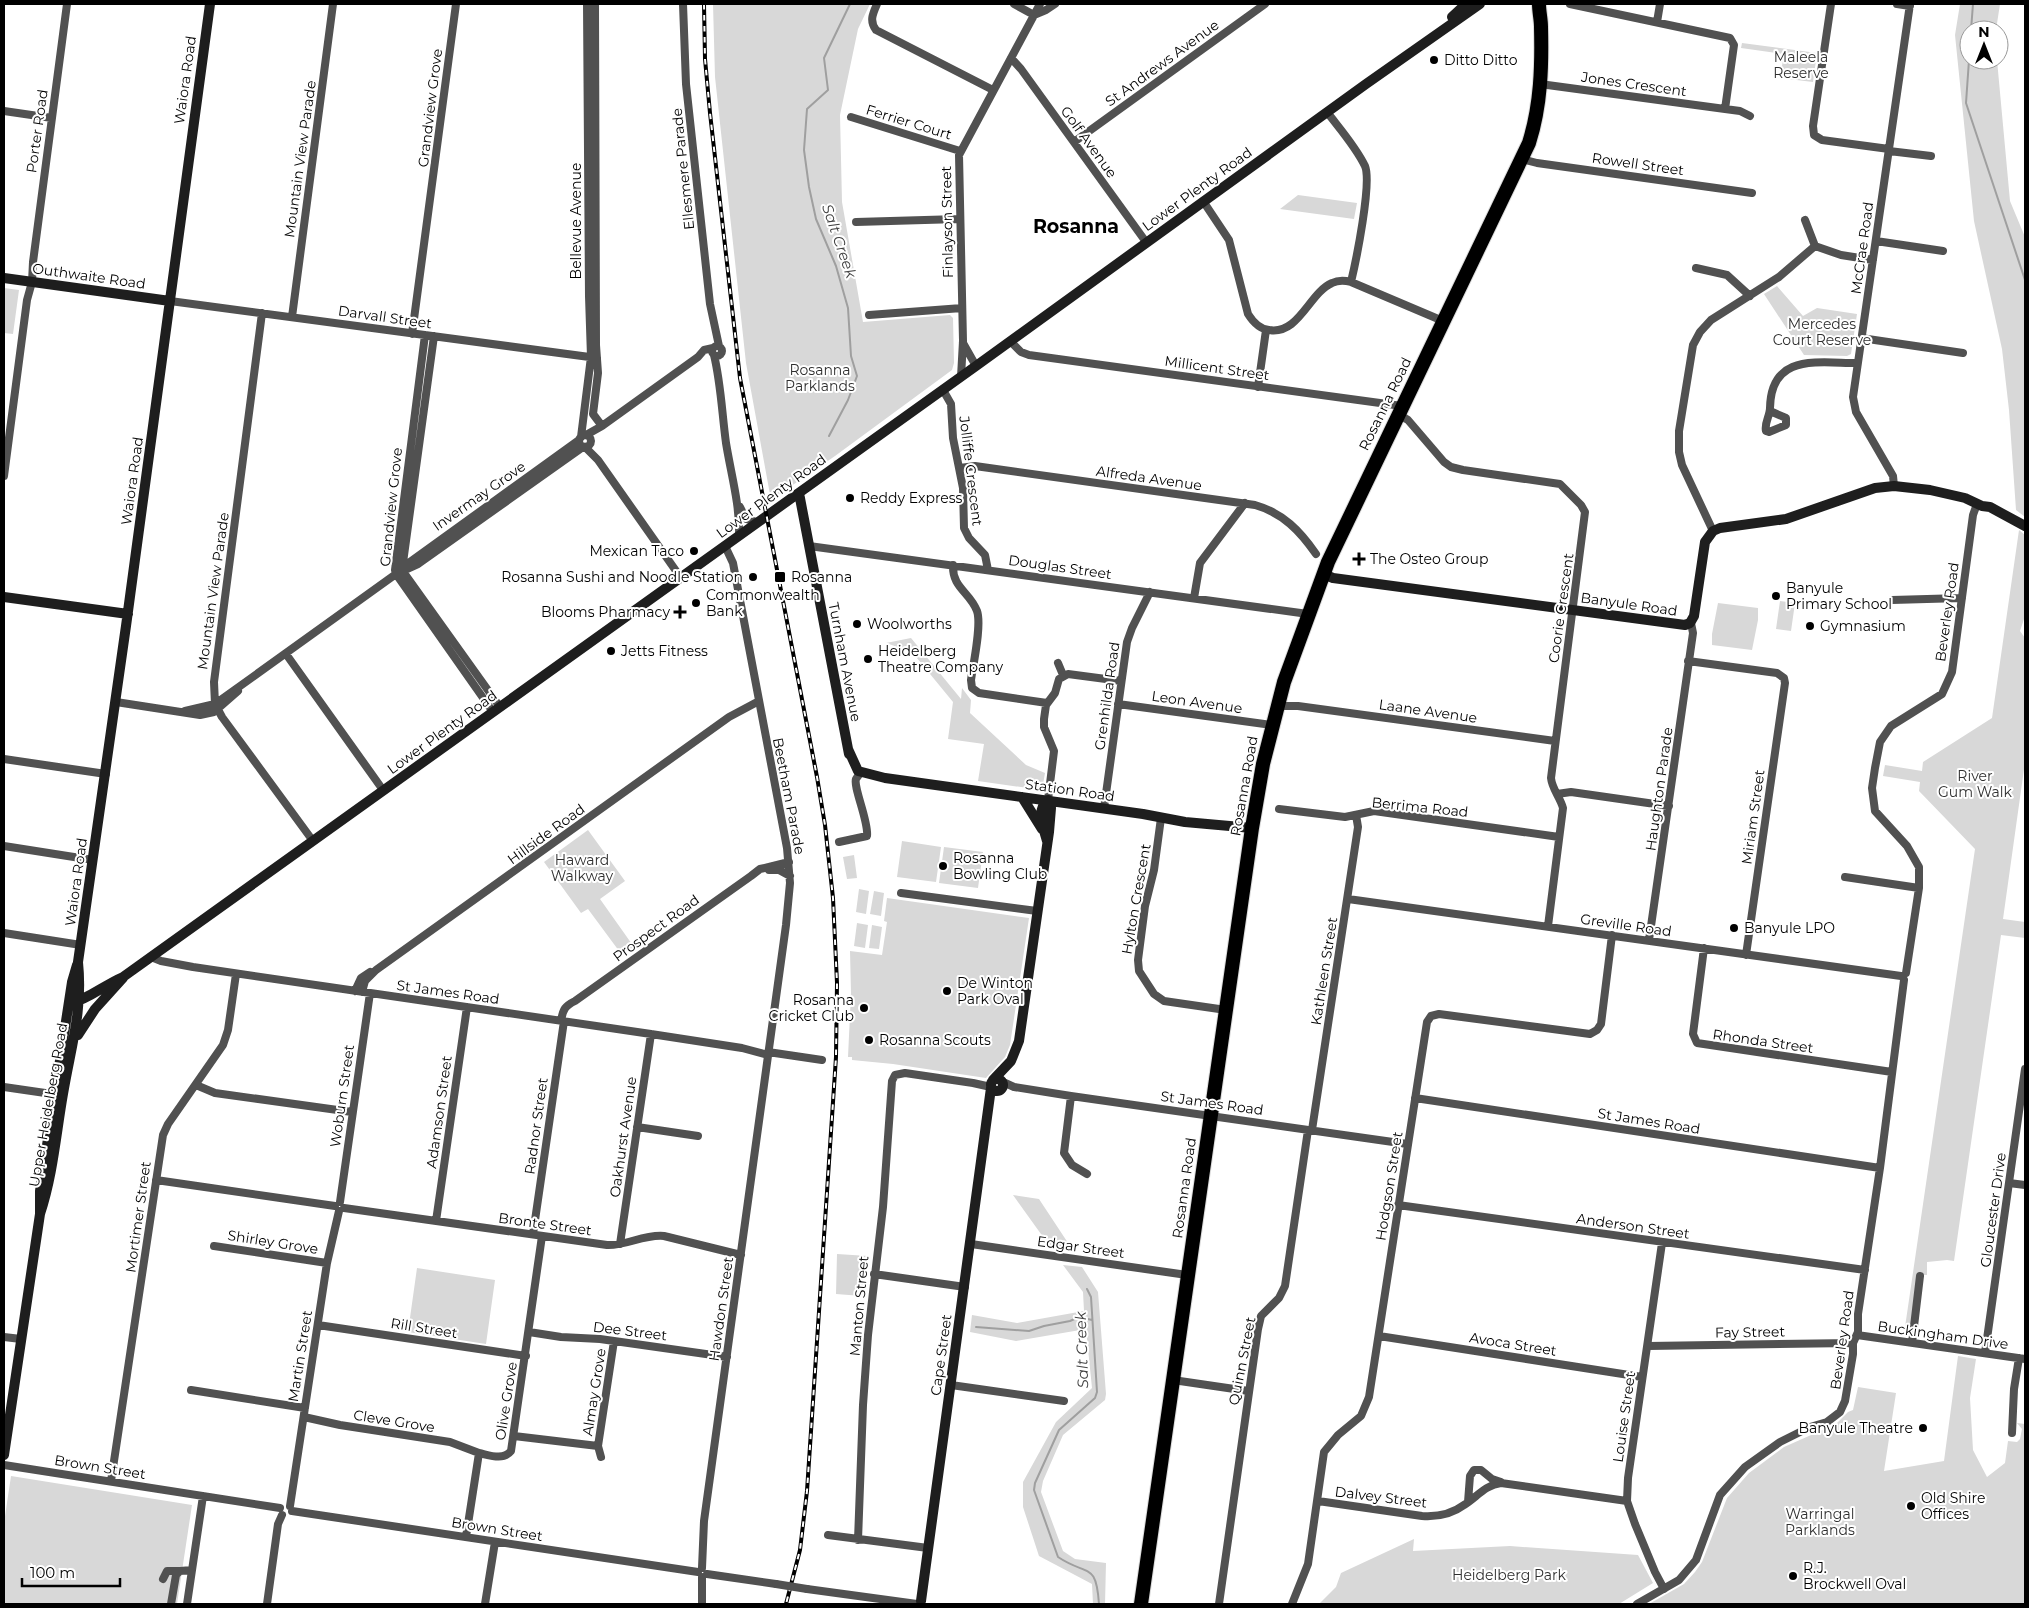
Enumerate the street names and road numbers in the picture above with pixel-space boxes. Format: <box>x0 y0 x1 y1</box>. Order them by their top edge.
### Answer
street label: St Andrews Avenue <box>1102 16 1222 110</box>
street label: Waiora Road <box>170 35 200 125</box>
street label: Grandview Grove <box>414 48 446 168</box>
street label: Jones Crescent <box>1579 68 1688 100</box>
street label: Mountain View Parade <box>280 79 320 239</box>
street label: Porter Road <box>22 88 52 174</box>
street label: Ferrier Court <box>864 100 954 144</box>
street label: Golf Avenue <box>1057 102 1121 182</box>
street label: Ellesmere Parade <box>668 107 698 231</box>
street label: Lower Plenty Road <box>1139 143 1255 235</box>
street label: Rowell Street <box>1591 149 1685 179</box>
street label: Bellevue Avenue <box>567 163 585 279</box>
street label: Finlayson Street <box>937 165 957 278</box>
street label: McCrae Road <box>1847 201 1877 295</box>
street label: Outhwaite Road <box>31 259 147 293</box>
street label: Darvall Street <box>337 301 433 333</box>
street label: Millicent Street <box>1163 352 1271 384</box>
street label: Rosanna Road <box>1355 354 1415 454</box>
street label: Jolliffe Crescent <box>955 414 987 527</box>
street label: Waiora Road <box>117 436 147 526</box>
street label: Grandview Grove <box>376 447 406 567</box>
street label: Lower Plenty Road <box>713 450 829 542</box>
street label: Invermay Grove <box>429 457 529 535</box>
street label: Alfreda Avenue <box>1095 462 1203 494</box>
street label: Mountain View Parade <box>193 511 233 671</box>
street label: Douglas Street <box>1007 551 1113 583</box>
street label: Coorie Crescent <box>1544 552 1578 664</box>
street label: Beverley Road <box>1931 561 1963 663</box>
street label: Banyule Road <box>1579 588 1679 620</box>
street label: Turnham Avenue <box>825 601 865 723</box>
street label: Grenhilda Road <box>1090 641 1124 751</box>
street label: Lower Plenty Road <box>384 686 500 778</box>
street label: Leon Avenue <box>1151 687 1243 717</box>
street label: Laane Avenue <box>1378 695 1478 727</box>
street label: Haughton Parade <box>1641 726 1677 852</box>
street label: Rosanna Road <box>1226 734 1262 838</box>
street label: Beetham Parade <box>769 736 809 856</box>
street label: Miriam Street <box>1737 768 1769 866</box>
street label: Station Road <box>1024 775 1116 805</box>
street label: Berrima Road <box>1371 793 1469 821</box>
street label: Hillside Road <box>504 800 588 868</box>
street label: Waiora Road <box>61 837 91 927</box>
street label: Hylton Crescent <box>1117 842 1155 956</box>
street label: Prospect Road <box>609 891 703 965</box>
street label: Greville Road <box>1579 910 1673 940</box>
street label: Kathleen Street <box>1307 915 1341 1026</box>
street label: St James Road <box>395 976 501 1008</box>
street label: Upper Heidelberg Road <box>25 1022 71 1188</box>
street label: Rhonda Street <box>1711 1025 1815 1057</box>
street label: Woburn Street <box>326 1043 358 1148</box>
street label: Adamson Street <box>422 1054 456 1170</box>
street label: Oakhurst Avenue <box>606 1075 640 1199</box>
street label: Radnor Street <box>520 1076 552 1176</box>
street label: St James Road <box>1159 1087 1265 1119</box>
street label: St James Road <box>1596 1104 1702 1138</box>
street label: Hodgson Street <box>1371 1130 1407 1242</box>
street label: Rosanna Road <box>1168 1137 1200 1239</box>
street label: Gloucester Drive <box>1976 1151 2010 1269</box>
street label: Mortimer Street <box>121 1160 155 1274</box>
street label: Bronte Street <box>497 1209 593 1240</box>
street label: Anderson Street <box>1575 1209 1691 1243</box>
street label: Shirley Grove <box>226 1226 320 1258</box>
street label: Edgar Street <box>1036 1232 1126 1262</box>
street label: Hawdon Street <box>705 1255 737 1362</box>
street label: Manton Street <box>846 1255 872 1357</box>
street label: Beverley Road <box>1826 1289 1858 1391</box>
street label: Martin Street <box>284 1309 316 1403</box>
street label: Cape Street <box>926 1313 956 1397</box>
street label: Rill Street <box>389 1314 459 1342</box>
street label: Quinn Street <box>1225 1315 1259 1407</box>
street label: Buckingham Drive <box>1876 1317 2010 1353</box>
street label: Dee Street <box>592 1318 668 1345</box>
street label: Fay Street <box>1715 1322 1786 1342</box>
street label: Avoca Street <box>1468 1328 1558 1360</box>
street label: Almay Grove <box>578 1347 610 1437</box>
street label: Olive Grove <box>491 1360 521 1442</box>
street label: Louise Street <box>1609 1370 1639 1463</box>
street label: Cleve Grove <box>352 1406 436 1436</box>
street label: Brown Street <box>53 1451 147 1483</box>
street label: Dalvey Street <box>1334 1482 1429 1512</box>
street label: Brown Street <box>450 1513 544 1545</box>

